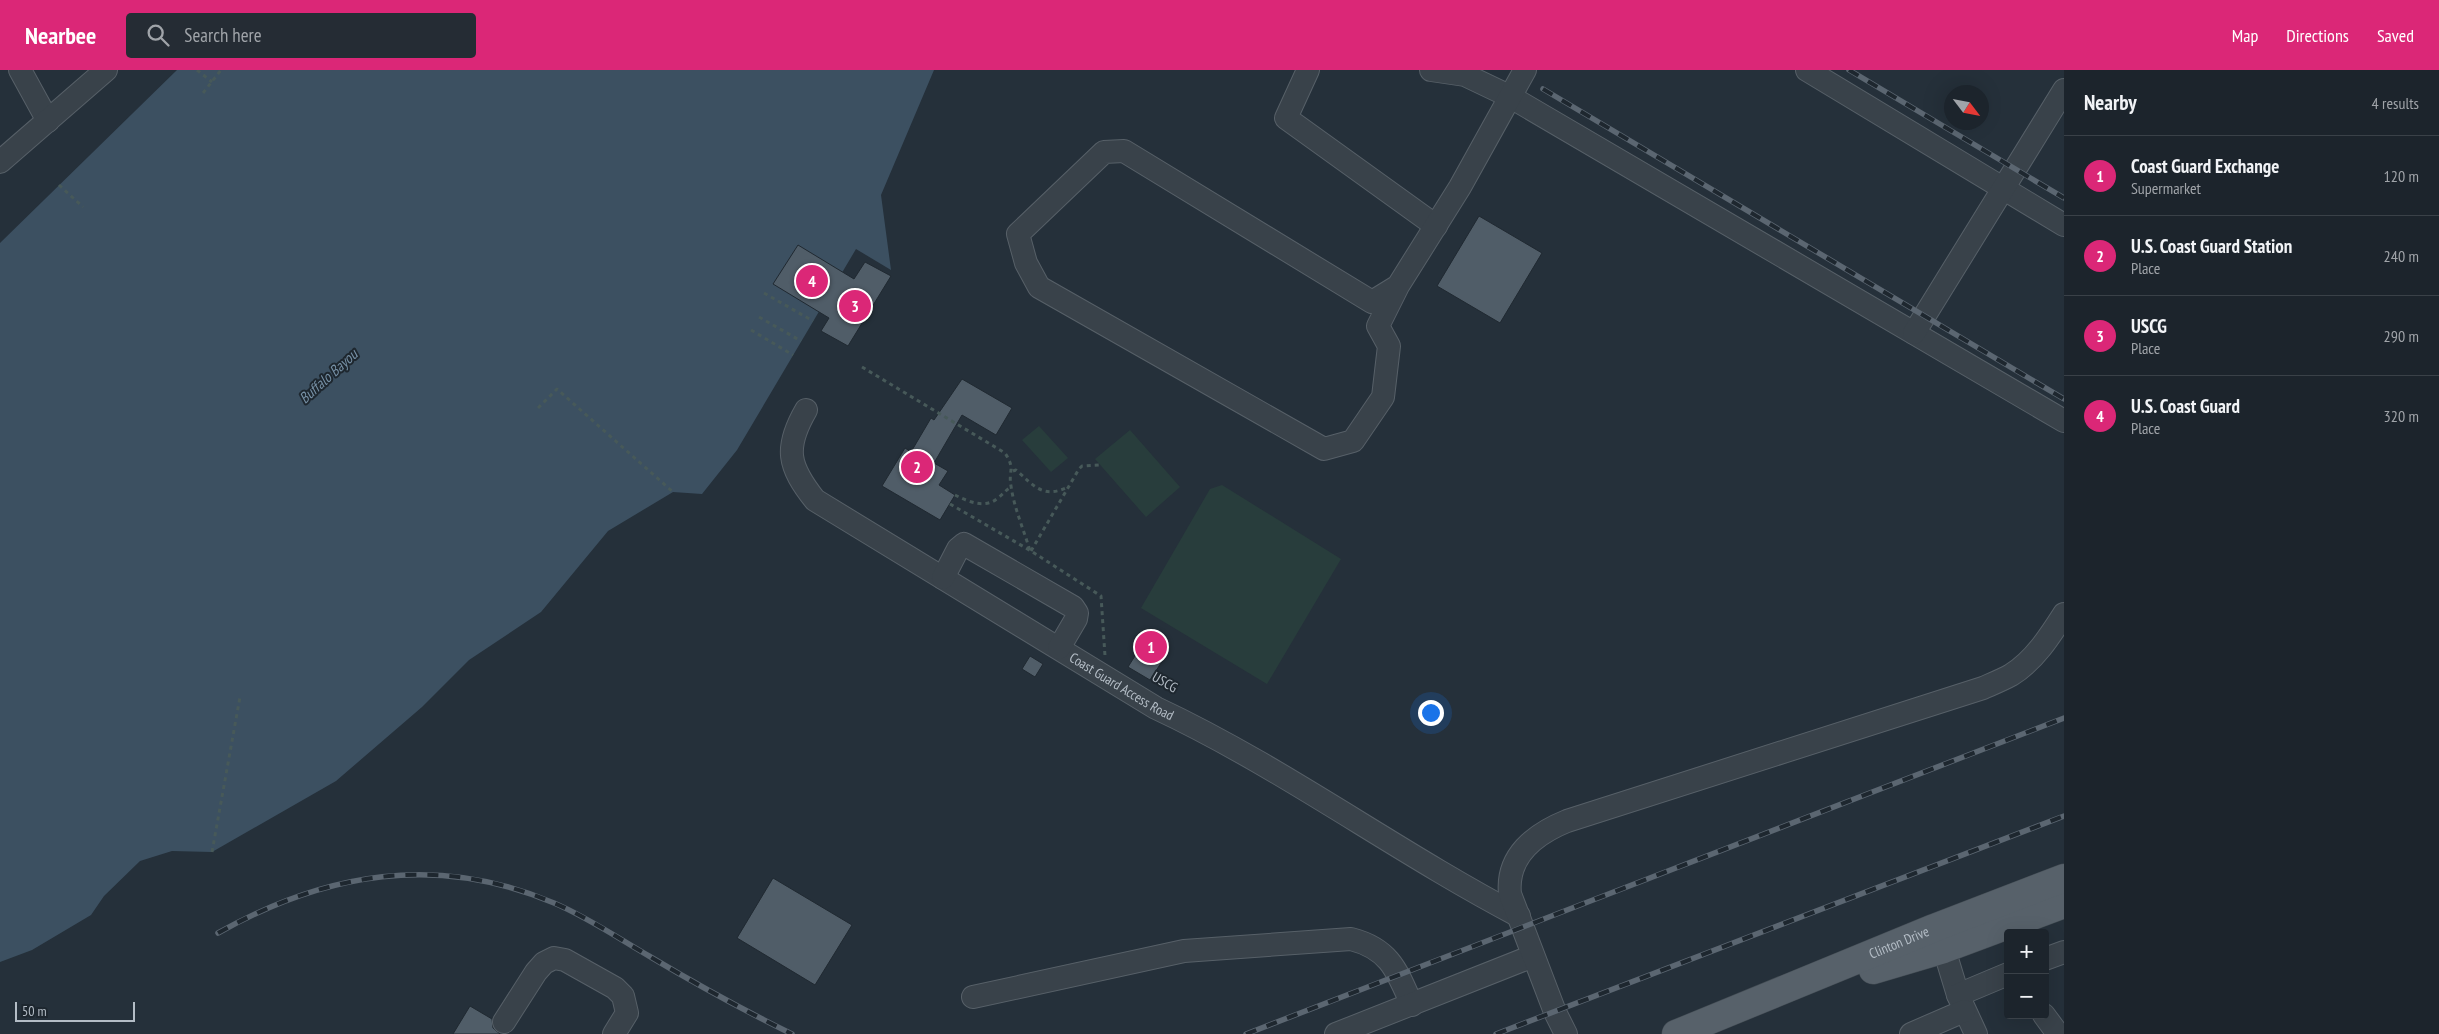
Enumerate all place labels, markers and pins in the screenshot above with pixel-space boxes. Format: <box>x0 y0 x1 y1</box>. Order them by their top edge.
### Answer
pin: 4 <box>796 262 828 300</box>
pin: 3 <box>839 287 871 325</box>
pin: 2 <box>901 448 933 486</box>
pin: 1 <box>1135 628 1167 666</box>

